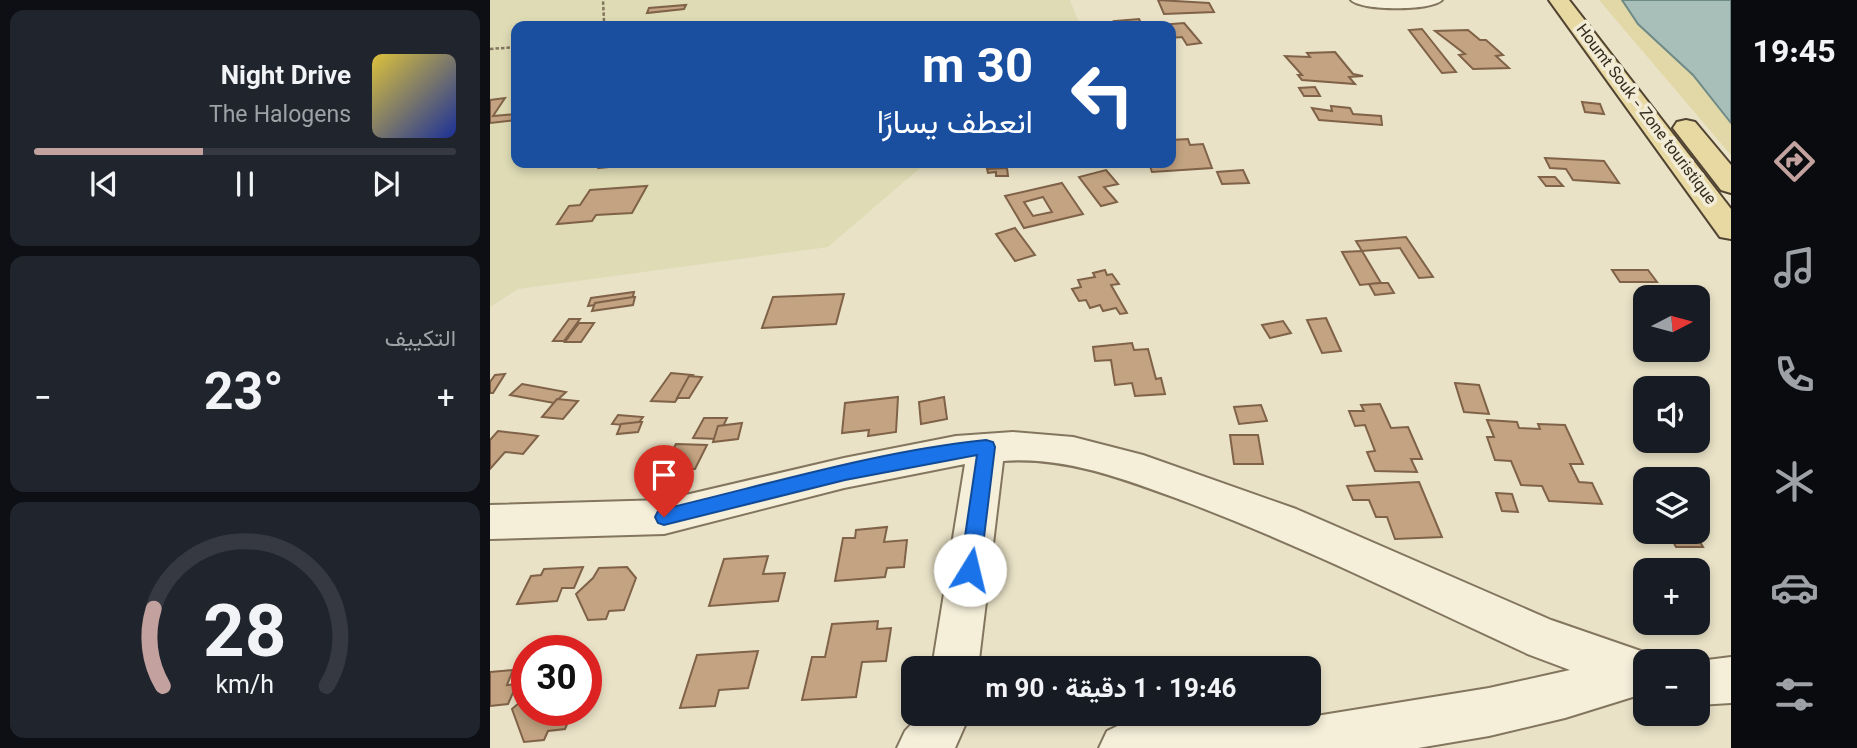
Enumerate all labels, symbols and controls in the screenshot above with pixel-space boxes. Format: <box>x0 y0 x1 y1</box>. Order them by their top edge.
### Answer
street label: Houmt Souk - Zone touristique <box>1569 19 1721 211</box>
text: 19:45 <box>1753 29 1836 79</box>
text: 30 m <box>922 32 1033 108</box>
icon: left <box>1057 49 1148 140</box>
text: Night Drive <box>221 57 351 98</box>
text: The Halogens <box>209 98 351 134</box>
text: انعطف يسارًا <box>877 100 1033 150</box>
icon: directions <box>1770 137 1819 186</box>
icon: previous <box>85 165 123 203</box>
icon: pause <box>226 165 264 203</box>
icon: next <box>367 165 405 203</box>
icon: music <box>1770 243 1819 292</box>
north arrow <box>1633 285 1710 362</box>
map controls <box>1633 285 1710 726</box>
text: التكييف <box>385 322 456 358</box>
icon: phone <box>1770 350 1819 399</box>
text: 23° <box>204 356 284 437</box>
text: − <box>34 368 52 427</box>
text: + <box>436 368 456 427</box>
button: sound <box>1633 376 1710 453</box>
pin <box>634 445 694 517</box>
icon: arrive <box>645 456 683 494</box>
icon: climate <box>1770 457 1819 506</box>
button: layers <box>1633 467 1710 544</box>
position arrow <box>933 533 1007 607</box>
button: + <box>1633 558 1710 635</box>
icon: car <box>1770 563 1819 612</box>
text: 28 <box>203 581 287 695</box>
speed limit sign: 30 <box>511 635 602 726</box>
button: − <box>1633 649 1710 726</box>
text: km/h <box>216 667 274 706</box>
text: 19:46 · 1 دقيقة · 90 m <box>985 670 1237 711</box>
icon: filters <box>1770 670 1819 719</box>

